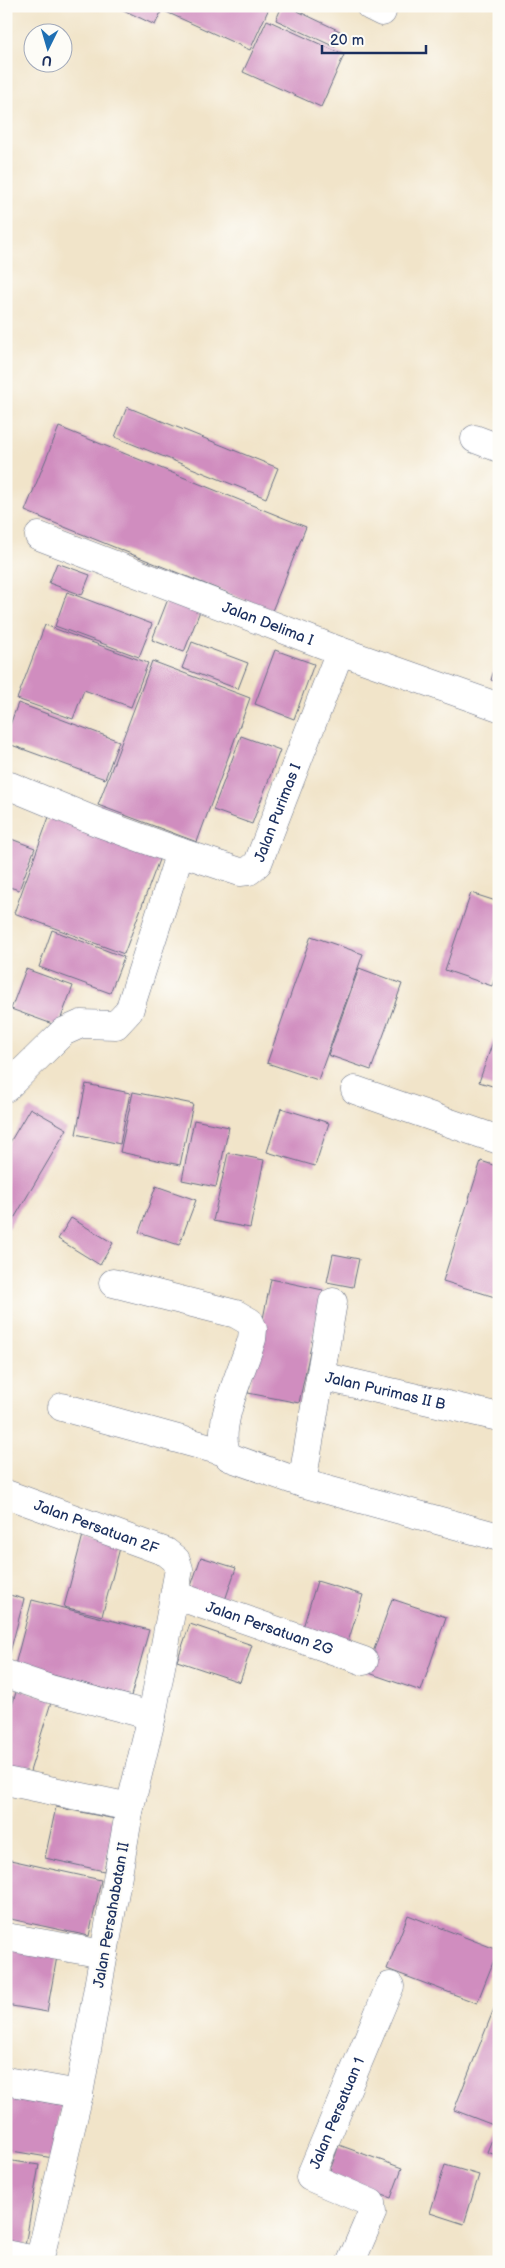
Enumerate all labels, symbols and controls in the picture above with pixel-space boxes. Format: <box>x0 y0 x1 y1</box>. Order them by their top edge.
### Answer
north arrow <box>22 22 72 72</box>
scale bar <box>322 22 426 54</box>
text: 20 m <box>330 31 364 50</box>
text: U <box>41 52 53 69</box>
street label: Jalan Delima I <box>219 598 316 650</box>
street label: Jalan Purimas I <box>250 761 306 865</box>
street label: Jalan Purimas II B <box>323 1368 447 1414</box>
street label: Jalan Persatuan 2F <box>31 1496 161 1558</box>
street label: Jalan Persatuan 2G <box>203 1597 335 1659</box>
street label: Jalan Persahabatan II <box>89 1840 134 1989</box>
street label: Jalan Persatuan 1 <box>305 2055 369 2172</box>

